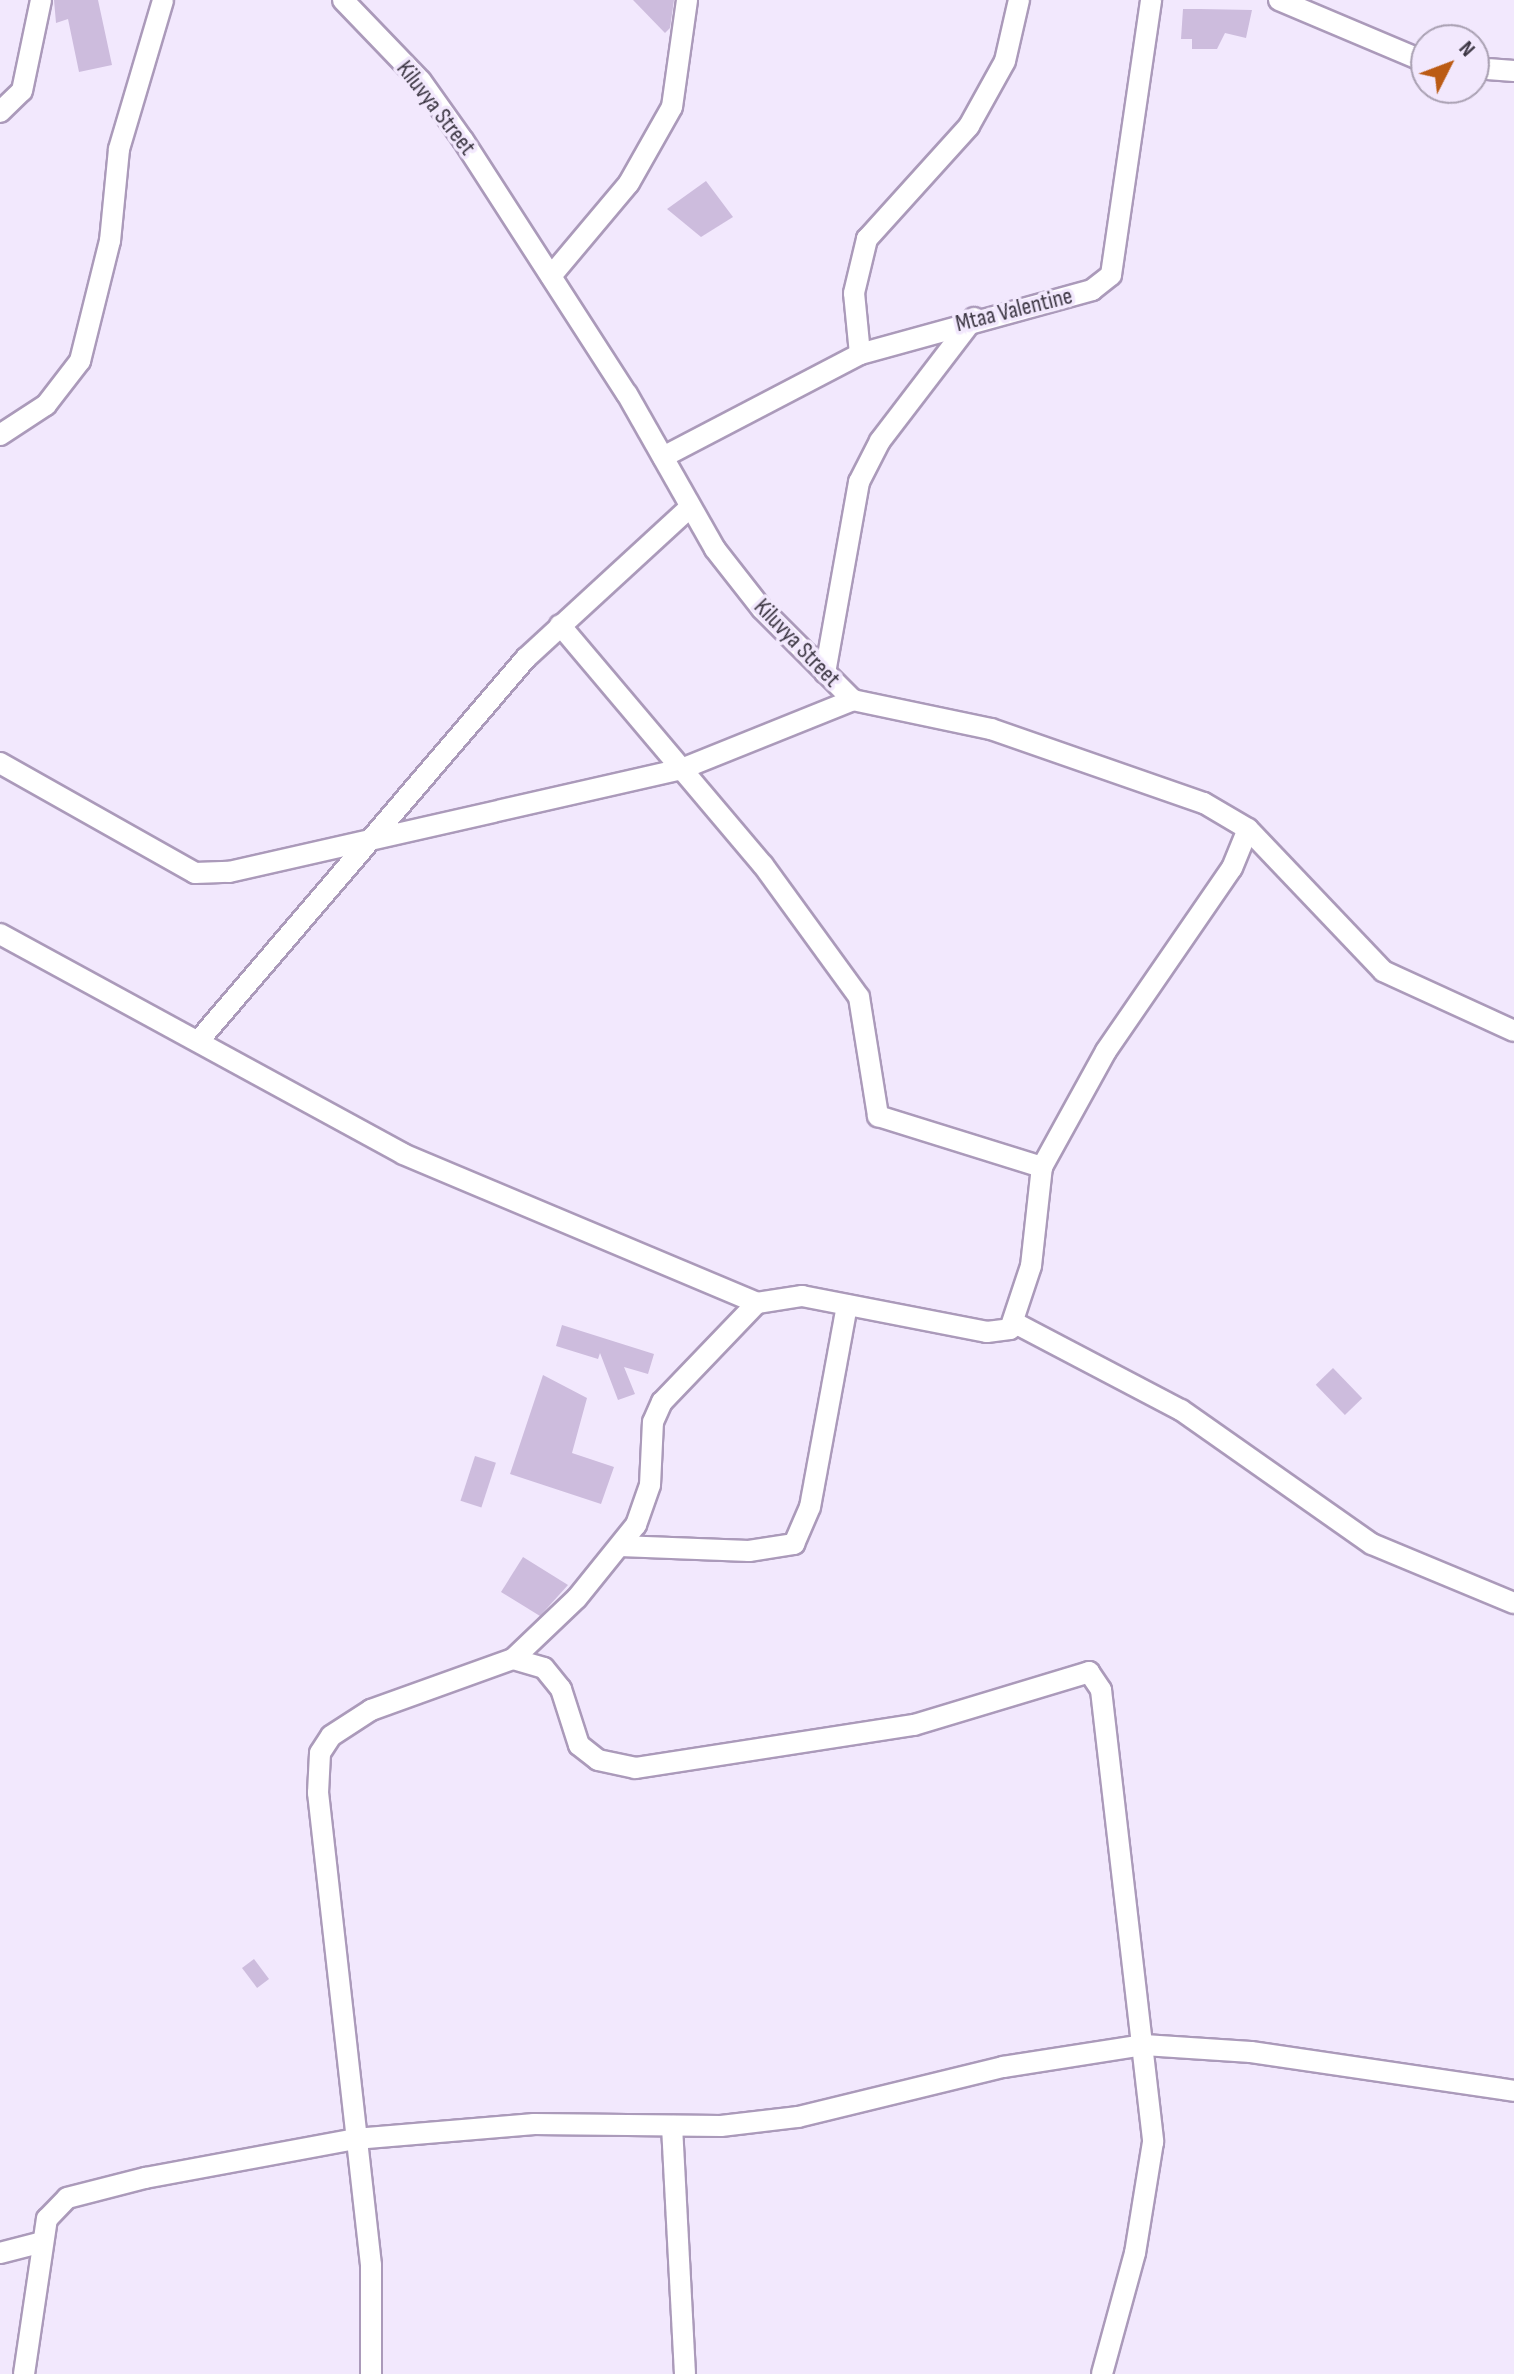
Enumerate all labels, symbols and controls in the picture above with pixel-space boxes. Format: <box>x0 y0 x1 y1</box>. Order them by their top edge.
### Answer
north arrow <box>1410 24 1490 104</box>
text: N <box>1453 36 1481 62</box>
street label: Kiluvya Street <box>390 55 482 161</box>
street label: Mtaa Valentine <box>953 282 1075 338</box>
street label: Kiluvya Street <box>748 593 846 693</box>

